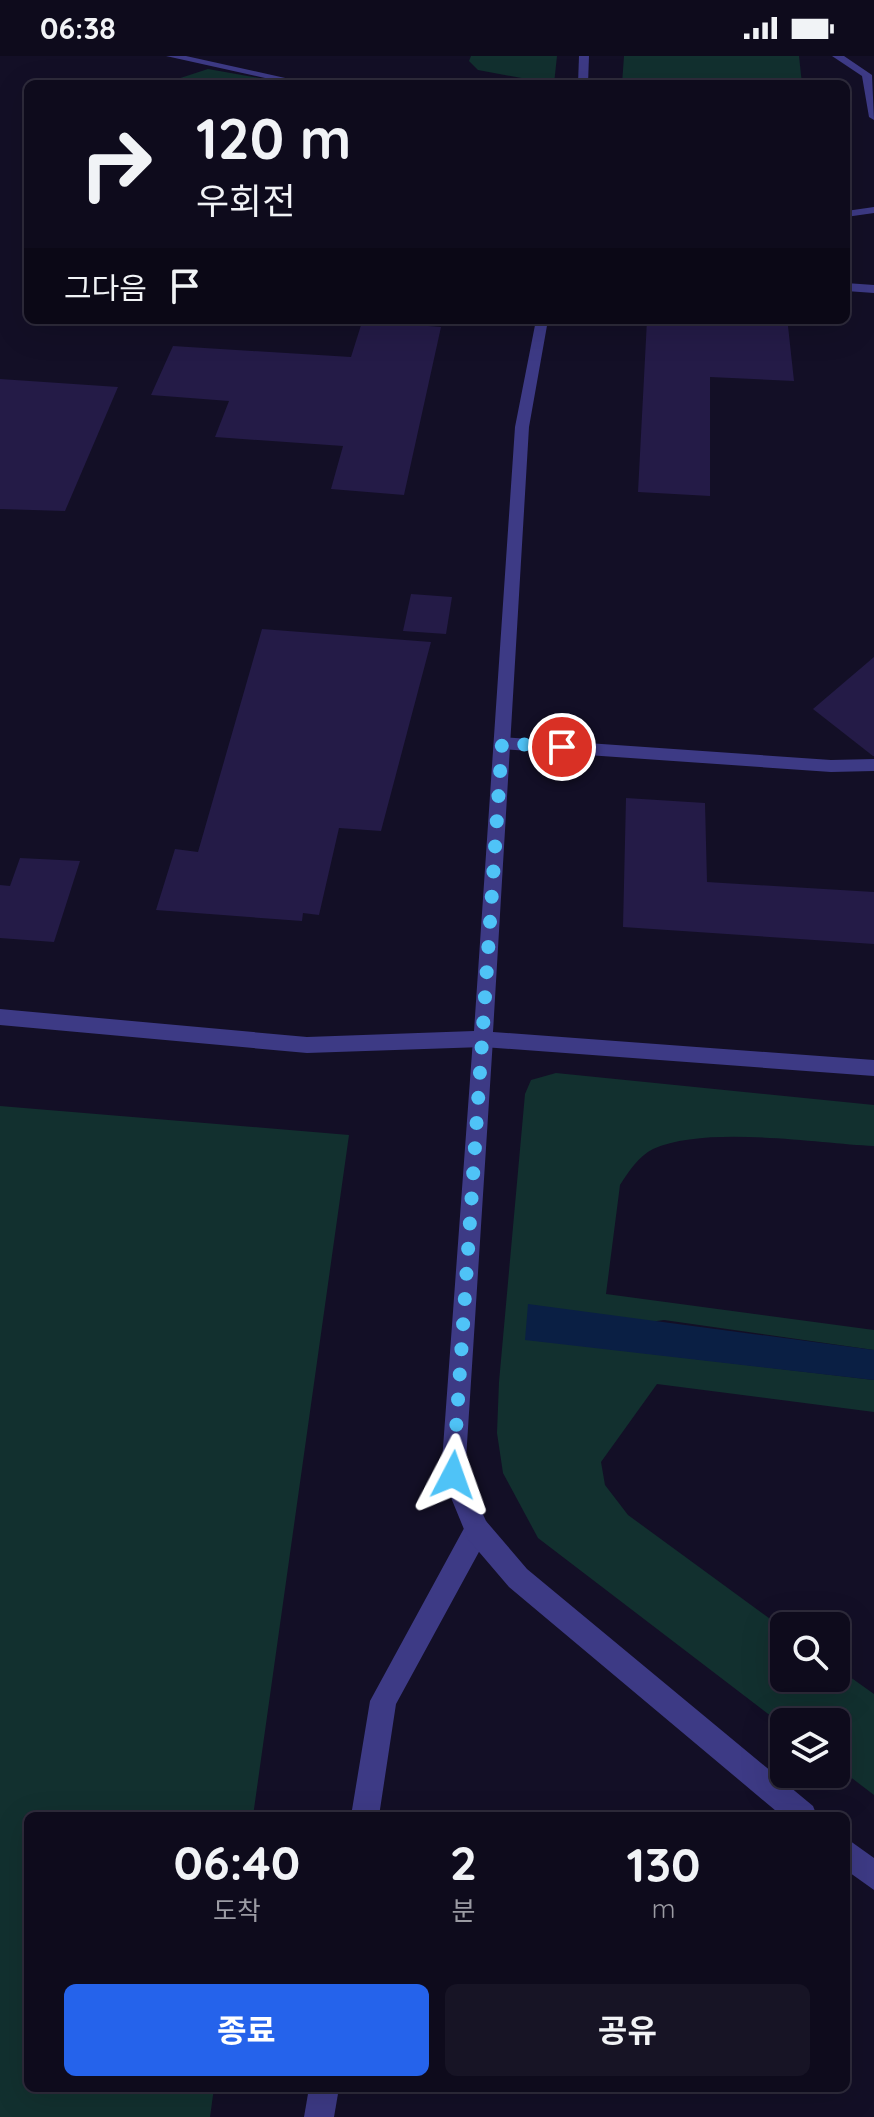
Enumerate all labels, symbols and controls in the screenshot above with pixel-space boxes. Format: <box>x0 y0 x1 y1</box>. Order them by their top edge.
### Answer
text: 06:38 <box>40 9 116 47</box>
text: 120 m <box>196 103 351 173</box>
icon: right <box>64 112 168 216</box>
text: 우회전 <box>196 178 295 223</box>
icon: arrive <box>163 264 207 308</box>
text: 그다음 <box>64 269 147 307</box>
pin <box>528 713 596 781</box>
icon: arrive <box>540 725 584 769</box>
position arrow <box>411 1433 495 1517</box>
map controls <box>770 1612 850 1788</box>
button: search <box>770 1612 850 1692</box>
button: layers <box>770 1708 850 1788</box>
text: 06:40 <box>173 1832 300 1892</box>
text: 2 <box>450 1832 477 1892</box>
text: 130 <box>627 1834 701 1894</box>
text: m <box>652 1892 675 1925</box>
text: 도착 <box>213 1894 261 1927</box>
text: 분 <box>451 1894 475 1927</box>
button: 종료 <box>64 1984 429 2076</box>
button: 공유 <box>445 1984 810 2076</box>

